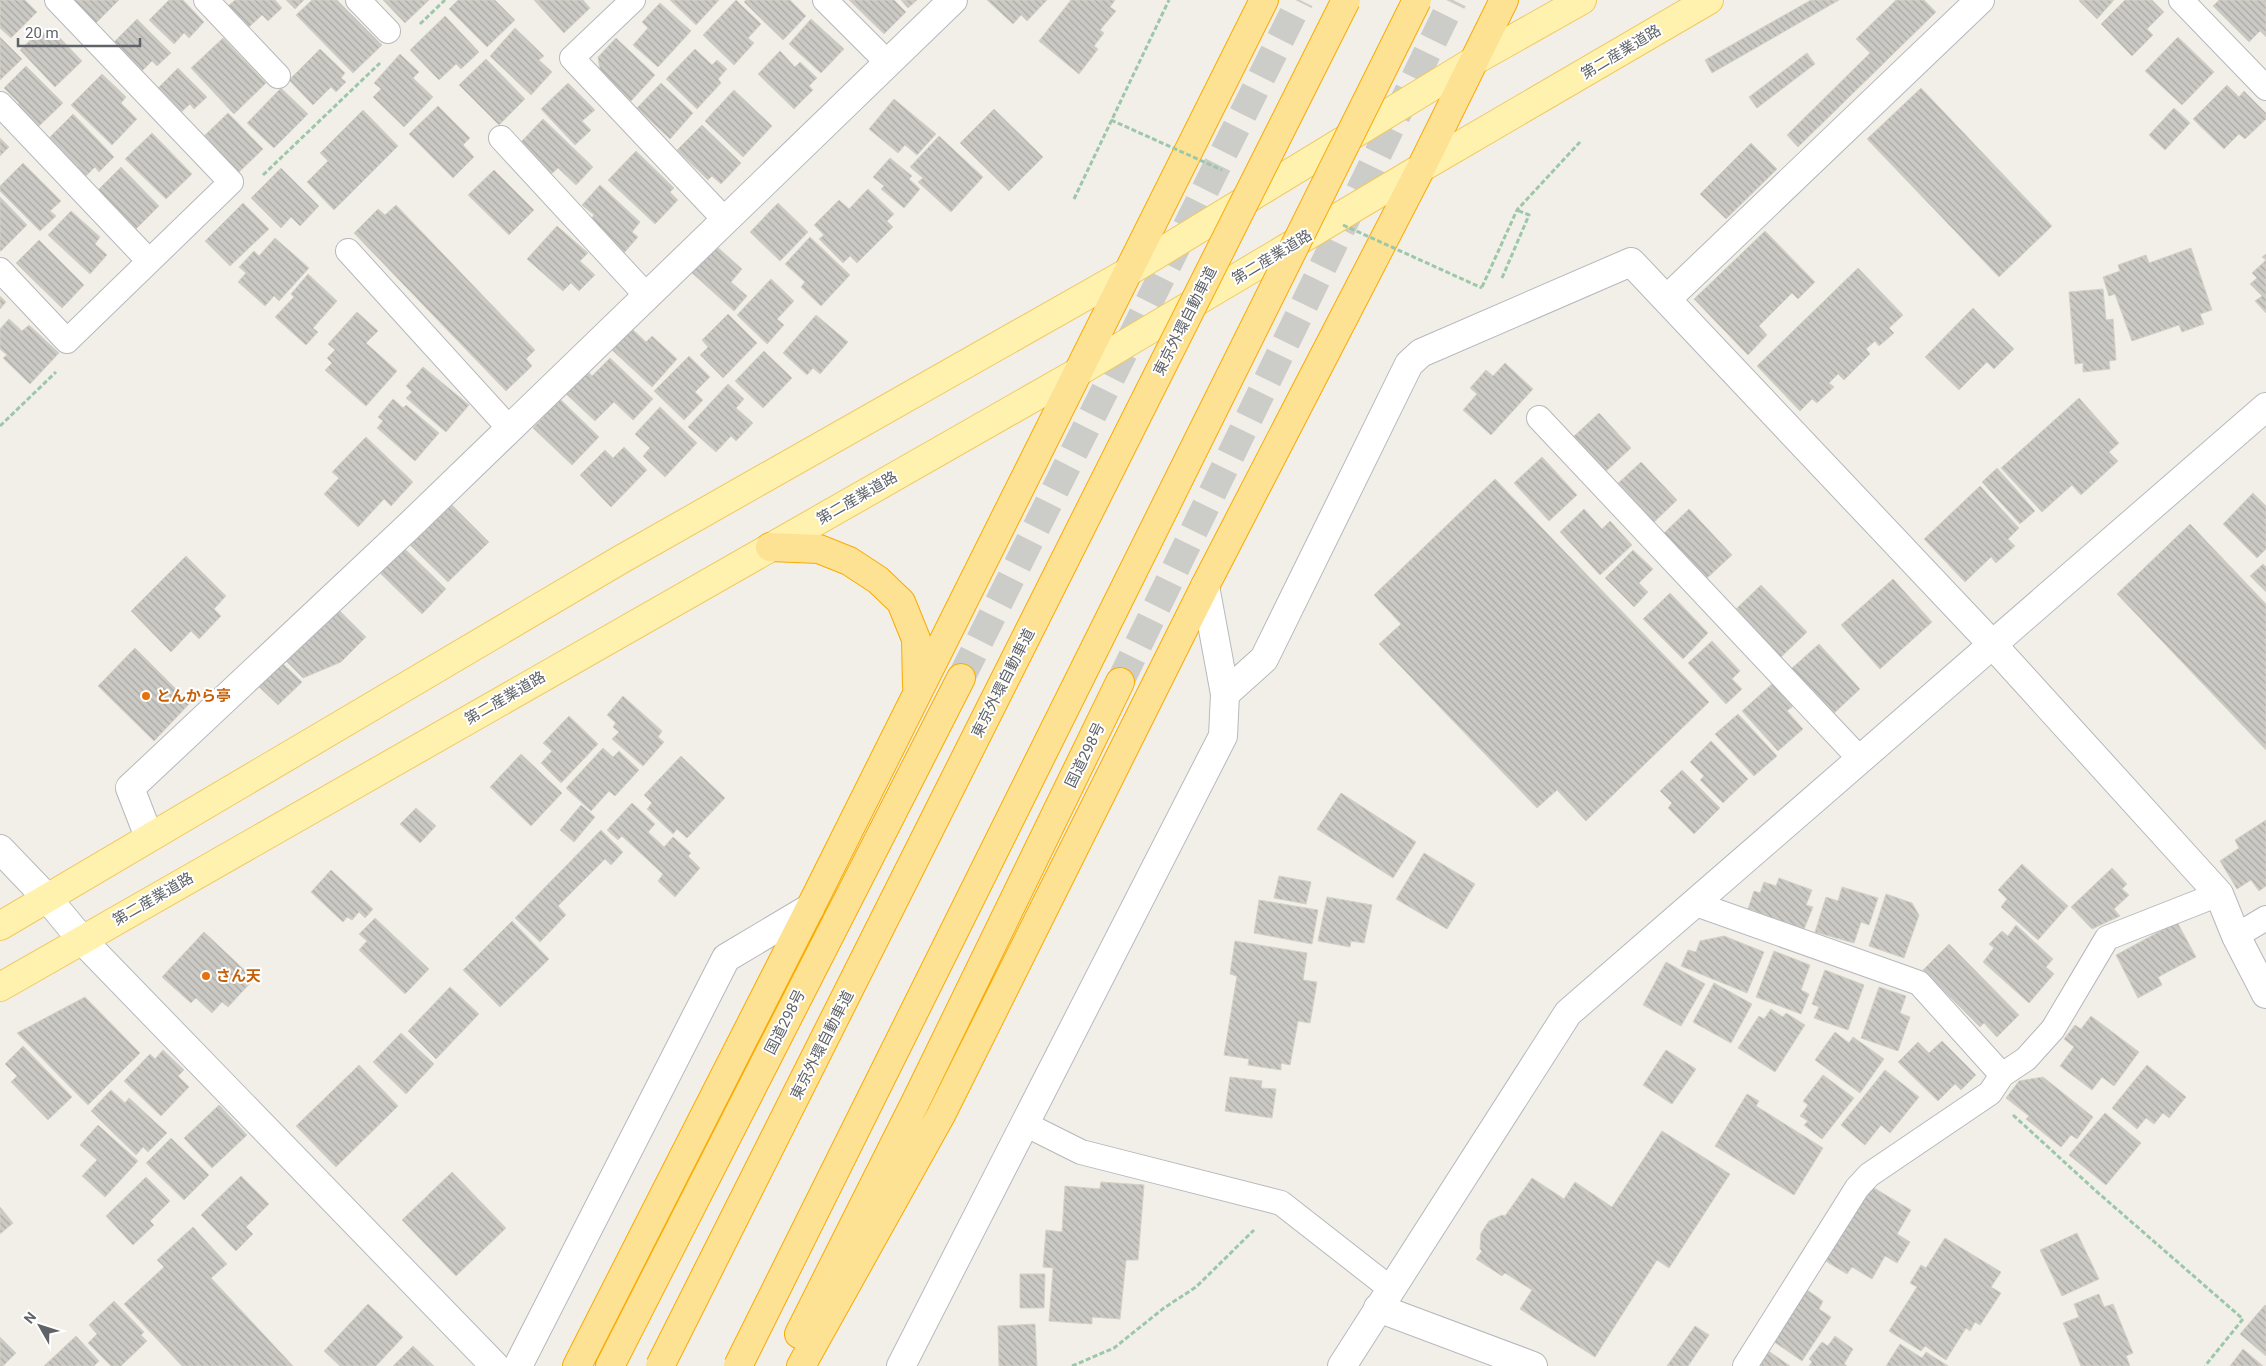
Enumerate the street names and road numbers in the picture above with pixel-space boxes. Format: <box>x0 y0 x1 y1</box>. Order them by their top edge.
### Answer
street label: 第二産業道路 <box>1578 21 1664 83</box>
street label: 第二産業道路 <box>1229 226 1315 288</box>
street label: 東京外環自動車道 <box>1150 263 1220 379</box>
street label: 第二産業道路 <box>814 468 900 528</box>
street label: 東京外環自動車道 <box>968 625 1038 741</box>
street label: 第二産業道路 <box>462 668 548 728</box>
street label: 国道298号 <box>1062 719 1108 791</box>
street label: 第二産業道路 <box>110 869 196 929</box>
street label: 国道298号 <box>761 987 809 1057</box>
street label: 東京外環自動車道 <box>787 987 857 1103</box>

